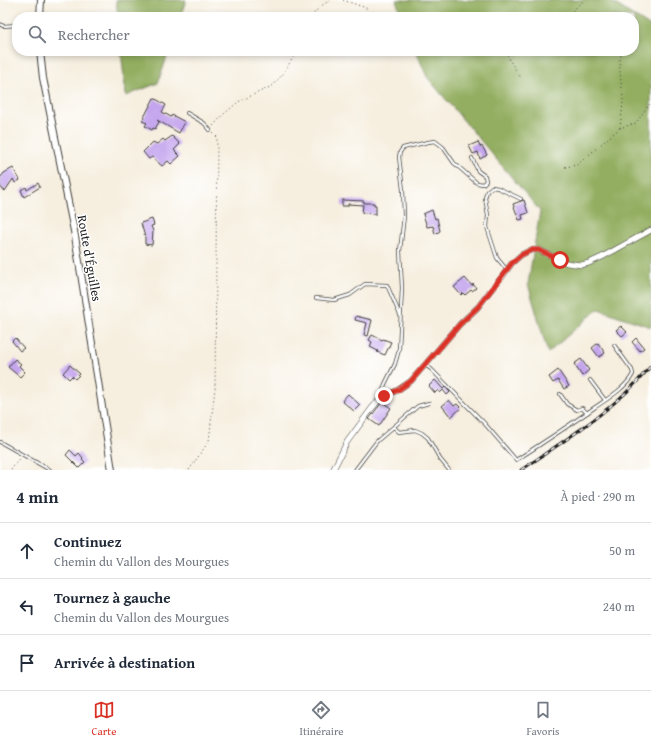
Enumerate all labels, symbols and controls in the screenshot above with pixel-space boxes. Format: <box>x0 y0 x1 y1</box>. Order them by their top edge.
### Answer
search box <box>12 12 639 56</box>
icon: search <box>26 23 48 45</box>
text: Rechercher <box>58 24 130 45</box>
street label: Route d'Éguilles <box>73 213 106 303</box>
route start <box>551 251 569 269</box>
route end <box>375 387 393 405</box>
text: 4 min <box>16 484 58 509</box>
text: À pied · 290 m <box>560 487 635 506</box>
text: Continuez <box>54 531 122 552</box>
icon: ahead <box>16 540 38 562</box>
text: 50 m <box>609 541 635 560</box>
text: Chemin du Vallon des Mourgues <box>54 552 229 571</box>
text: Tournez à gauche <box>54 587 171 608</box>
icon: left <box>16 596 38 618</box>
text: 240 m <box>603 597 635 616</box>
text: Chemin du Vallon des Mourgues <box>54 608 229 627</box>
icon: arrive <box>16 652 38 674</box>
text: Arrivée à destination <box>54 652 195 673</box>
tab: Carte <box>92 699 116 739</box>
tab: Itinéraire <box>300 699 343 739</box>
tab: Favoris <box>527 699 559 739</box>

